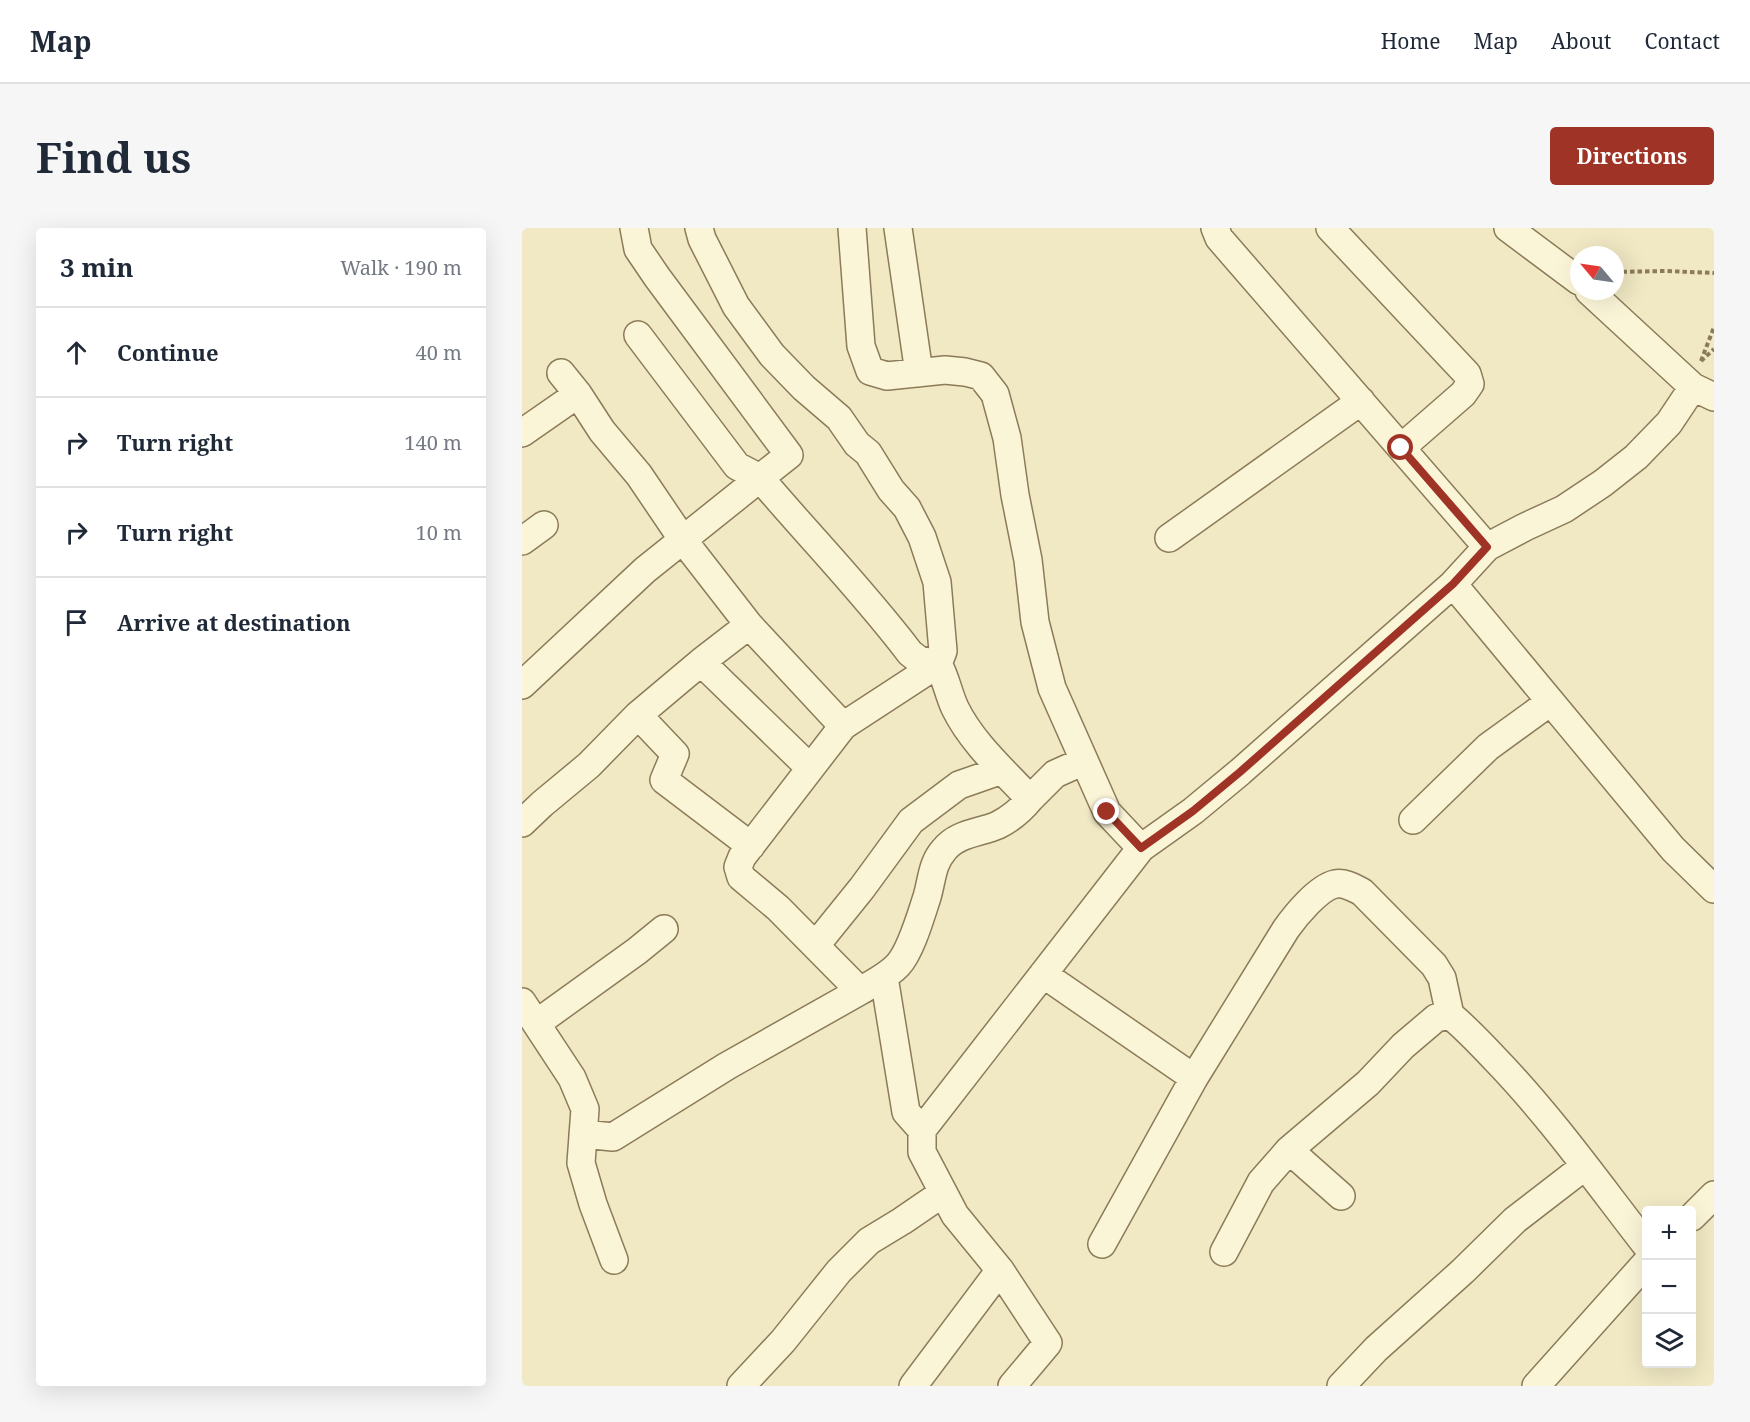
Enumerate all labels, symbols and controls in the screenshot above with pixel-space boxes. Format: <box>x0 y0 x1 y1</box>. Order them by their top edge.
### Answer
text: Map <box>30 22 92 60</box>
text: Home <box>1381 27 1441 55</box>
text: Map <box>1474 27 1518 55</box>
text: About <box>1551 27 1612 55</box>
text: Contact <box>1645 27 1720 55</box>
button: Directions <box>1550 127 1714 185</box>
text: Find us <box>36 128 191 185</box>
north arrow <box>1570 246 1624 300</box>
text: 3 min <box>60 249 134 285</box>
text: Walk · 190 m <box>340 254 462 281</box>
icon: ahead <box>60 336 93 369</box>
text: Continue <box>117 337 219 367</box>
text: 40 m <box>416 339 462 366</box>
icon: right <box>60 426 93 459</box>
text: Turn right <box>117 427 233 457</box>
text: 140 m <box>404 429 462 456</box>
route start <box>1387 434 1413 460</box>
icon: right <box>60 516 93 549</box>
text: Turn right <box>117 517 233 547</box>
text: 10 m <box>416 519 462 546</box>
icon: arrive <box>60 606 93 639</box>
text: Arrive at destination <box>117 607 351 637</box>
route end <box>1093 798 1119 824</box>
map controls <box>1642 1206 1696 1368</box>
button: + <box>1642 1206 1696 1260</box>
button: − <box>1642 1260 1696 1314</box>
button: layers <box>1642 1314 1696 1368</box>

